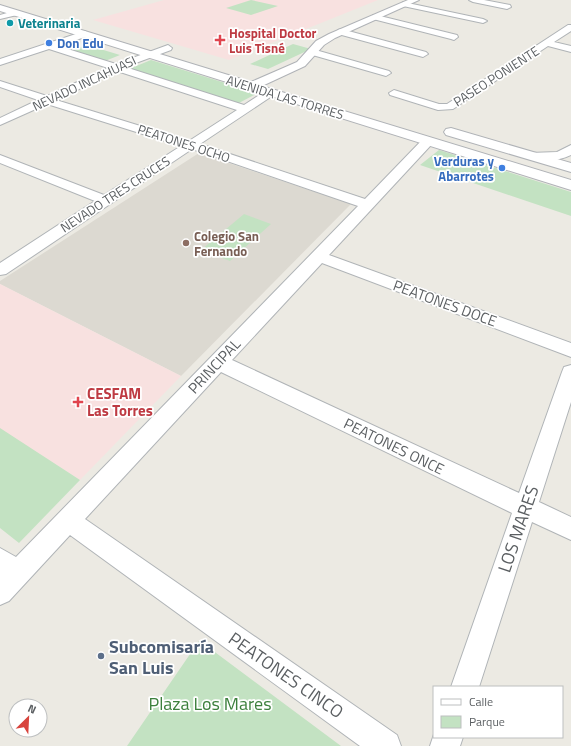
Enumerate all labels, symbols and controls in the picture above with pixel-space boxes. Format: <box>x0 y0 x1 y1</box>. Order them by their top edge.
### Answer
place label: Veterinaria <box>18 13 81 33</box>
marker: Veterinaria <box>5 18 15 28</box>
place label: Hospital Doctor Luis Tisné <box>229 23 317 58</box>
place label: Don Edu <box>57 33 104 53</box>
marker: Hospital Doctor Luis Tisné <box>214 34 226 46</box>
marker: Don Edu <box>44 38 54 48</box>
street label: PASEO PONIENTE <box>449 41 543 111</box>
street label: NEVADO INCAHUASI <box>29 50 139 116</box>
street label: AVENIDA LAS TORRES <box>224 70 346 124</box>
street label: PEATONES OCHO <box>135 119 233 167</box>
street label: NEVADO TRES CRUCES <box>56 151 174 237</box>
place label: Verduras y Abarrotes <box>434 151 494 186</box>
marker: Verduras y Abarrotes <box>497 163 507 173</box>
place label: Colegio San Fernando <box>194 226 259 261</box>
marker: Colegio San Fernando <box>181 238 191 248</box>
street label: PEATONES DOCE <box>390 274 500 332</box>
street label: PRINCIPAL <box>182 333 246 399</box>
place label: CESFAM Las Torres <box>87 382 153 422</box>
marker: CESFAM Las Torres <box>72 396 84 408</box>
street label: PEATONES ONCE <box>340 412 448 480</box>
street label: LOS MARES <box>491 482 545 576</box>
street label: PEATONES CINCO <box>223 625 349 725</box>
place label: Subcomisaría San Luis <box>109 633 214 681</box>
marker: Subcomisaría San Luis <box>96 651 106 661</box>
legend <box>433 686 563 738</box>
park label: Plaza Los Mares <box>148 690 272 717</box>
text: Calle <box>469 692 493 711</box>
north arrow <box>8 698 48 738</box>
text: N <box>25 700 39 718</box>
text: Parque <box>469 712 505 731</box>

